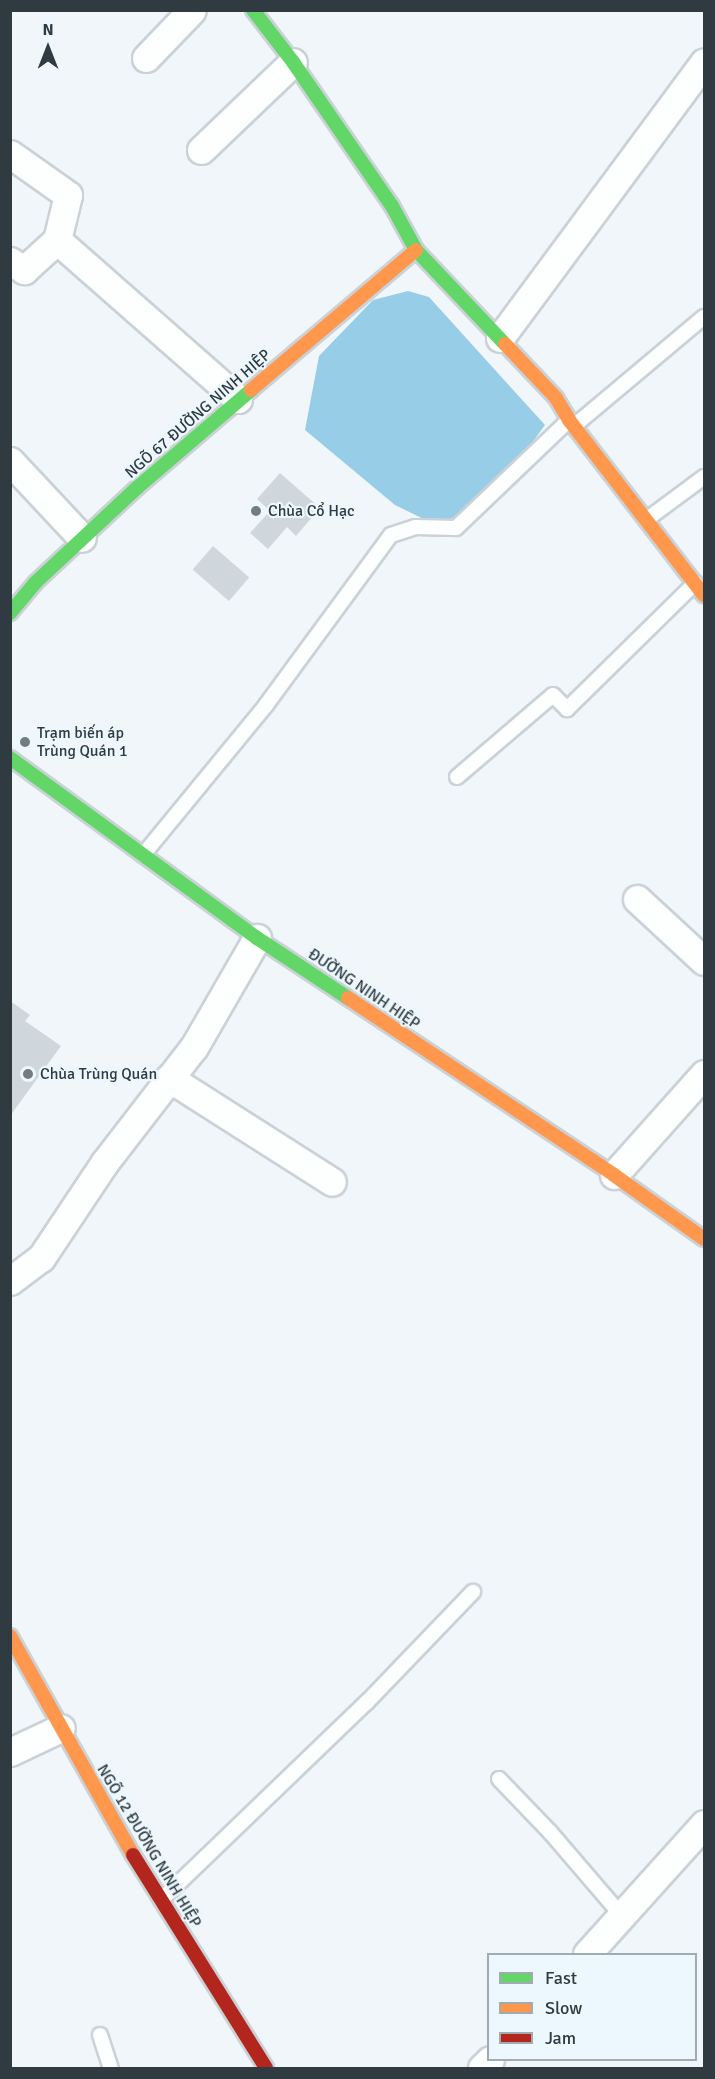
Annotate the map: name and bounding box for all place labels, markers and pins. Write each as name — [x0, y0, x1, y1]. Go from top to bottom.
place label: Chùa Cổ Hạc — [268, 501, 355, 521]
marker: Chùa Cổ Hạc — [249, 504, 263, 518]
place label: Trạm biến áp Trùng Quán 1 — [37, 723, 128, 761]
marker: Trạm biến áp Trùng Quán 1 — [18, 735, 32, 749]
place label: Chùa Trùng Quán — [40, 1064, 157, 1084]
marker: Chùa Trùng Quán — [21, 1067, 35, 1081]

